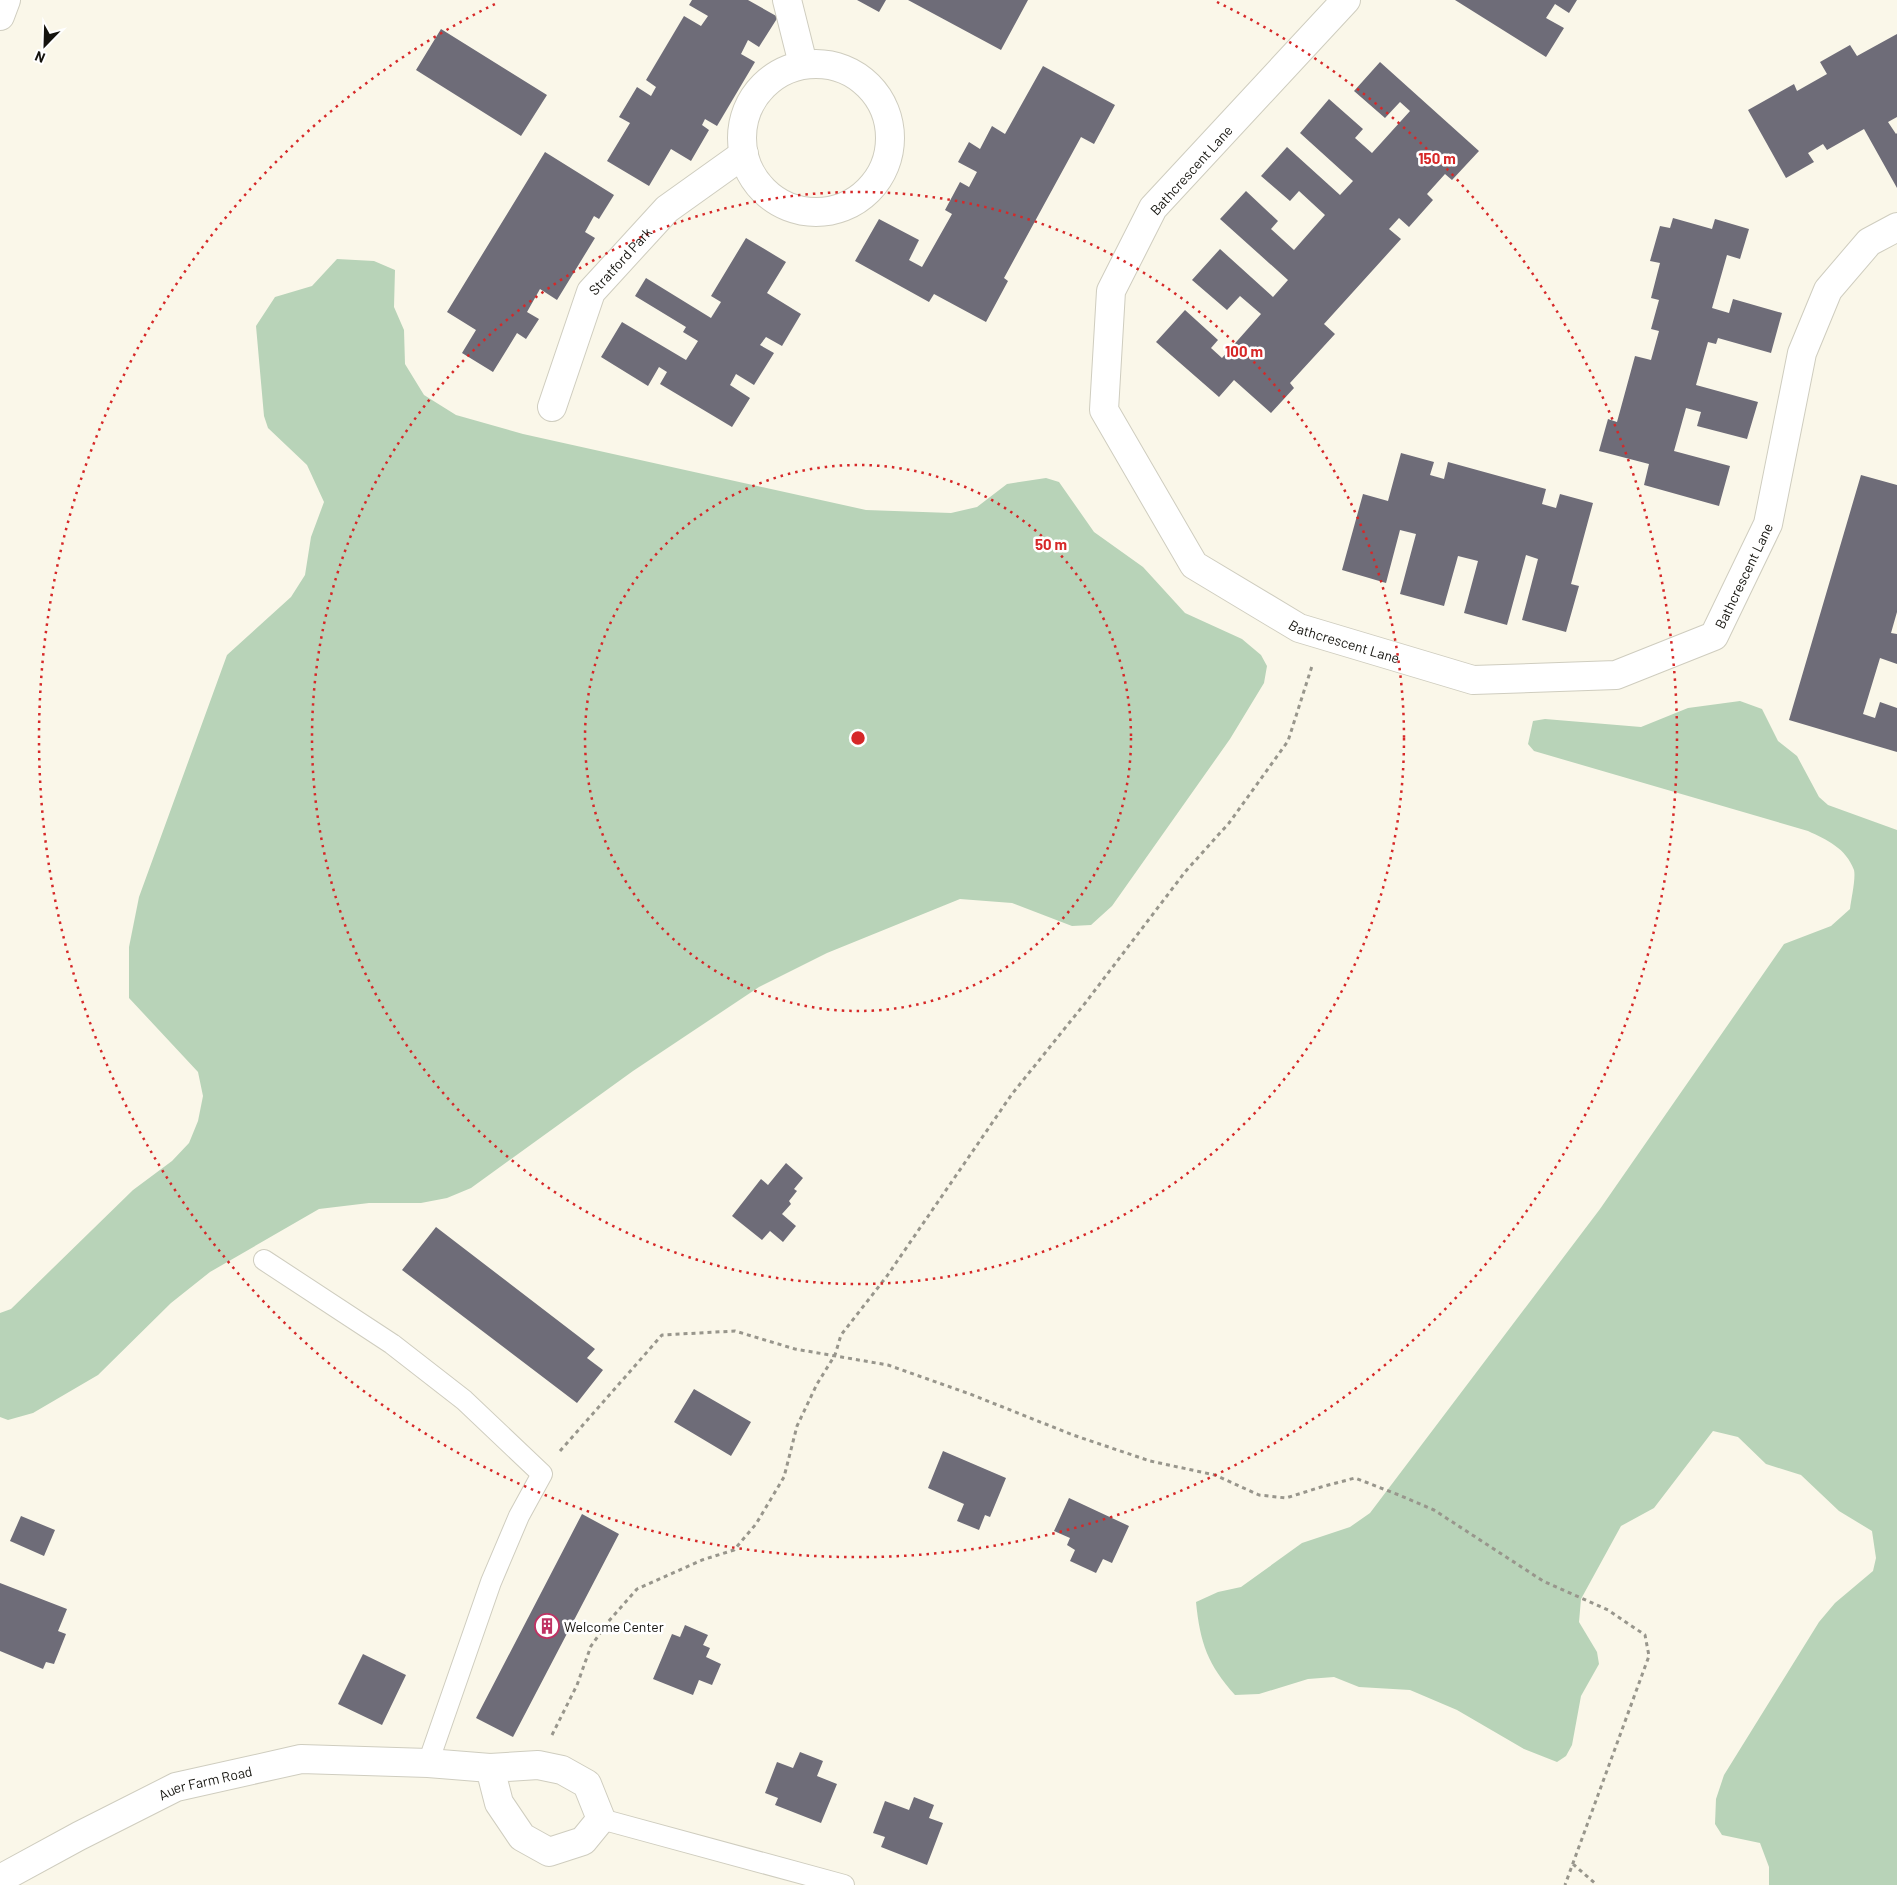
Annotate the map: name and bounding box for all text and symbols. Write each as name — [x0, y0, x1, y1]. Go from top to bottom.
north arrow — [20, 20, 70, 70]
text: N — [32, 48, 47, 67]
street label: Bathcrescent Lane — [1146, 122, 1236, 218]
text: 150 m — [1418, 149, 1456, 167]
street label: Stratford Park — [585, 223, 655, 298]
text: 100 m — [1225, 342, 1263, 360]
street label: Bathcrescent Lane — [1711, 520, 1776, 631]
text: 50 m — [1035, 535, 1067, 553]
street label: Bathcrescent Lane — [1286, 615, 1402, 666]
centre of rings — [849, 729, 867, 747]
building icon: Welcome Center — [534, 1613, 560, 1639]
place label: Welcome Center — [564, 1618, 664, 1635]
street label: Auer Farm Road — [155, 1762, 254, 1803]

